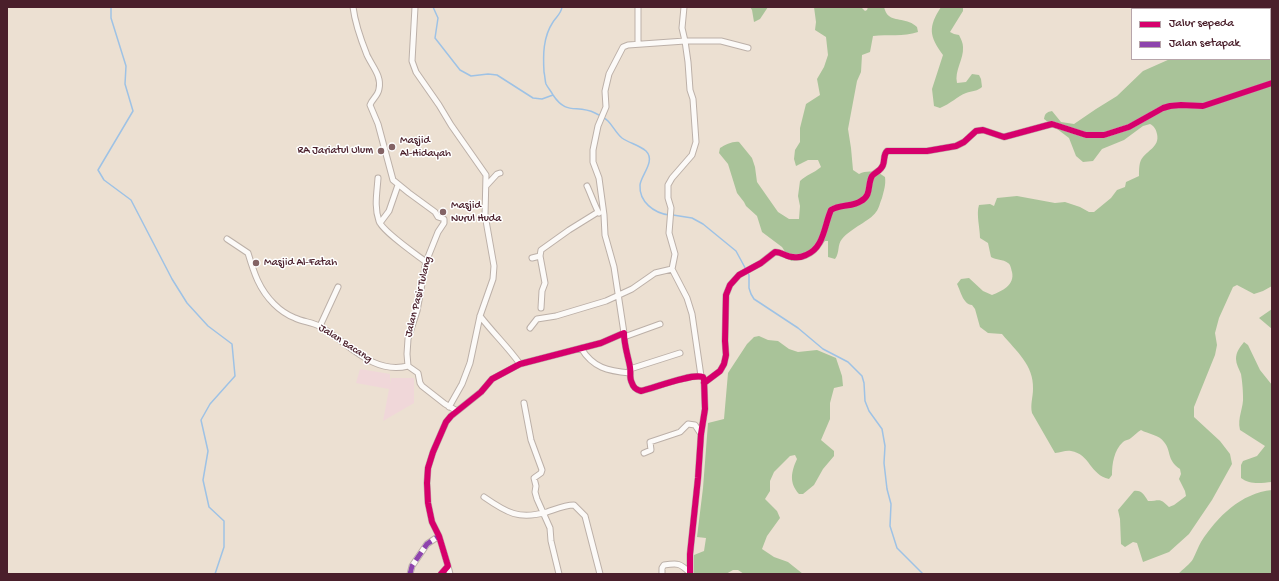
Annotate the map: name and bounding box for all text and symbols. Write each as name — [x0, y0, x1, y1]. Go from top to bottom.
legend — [1131, 8, 1271, 60]
text: Jalur sepeda — [1169, 17, 1234, 31]
text: Jalan setapak — [1169, 37, 1240, 51]
place label: Masjid Al-Hidayah — [400, 134, 451, 160]
marker: Masjid Al-Hidayah — [387, 142, 397, 152]
place label: RA Jariatul Ulum — [297, 144, 373, 158]
marker: RA Jariatul Ulum — [376, 146, 386, 156]
place label: Masjid Nurul Huda — [451, 199, 501, 225]
marker: Masjid Nurul Huda — [438, 207, 448, 217]
street label: Jalan Pasir Tulang — [403, 255, 435, 339]
place label: Masjid Al-Fatah — [264, 256, 337, 270]
marker: Masjid Al-Fatah — [251, 258, 261, 268]
street label: Jalan Bacang — [316, 322, 374, 366]

